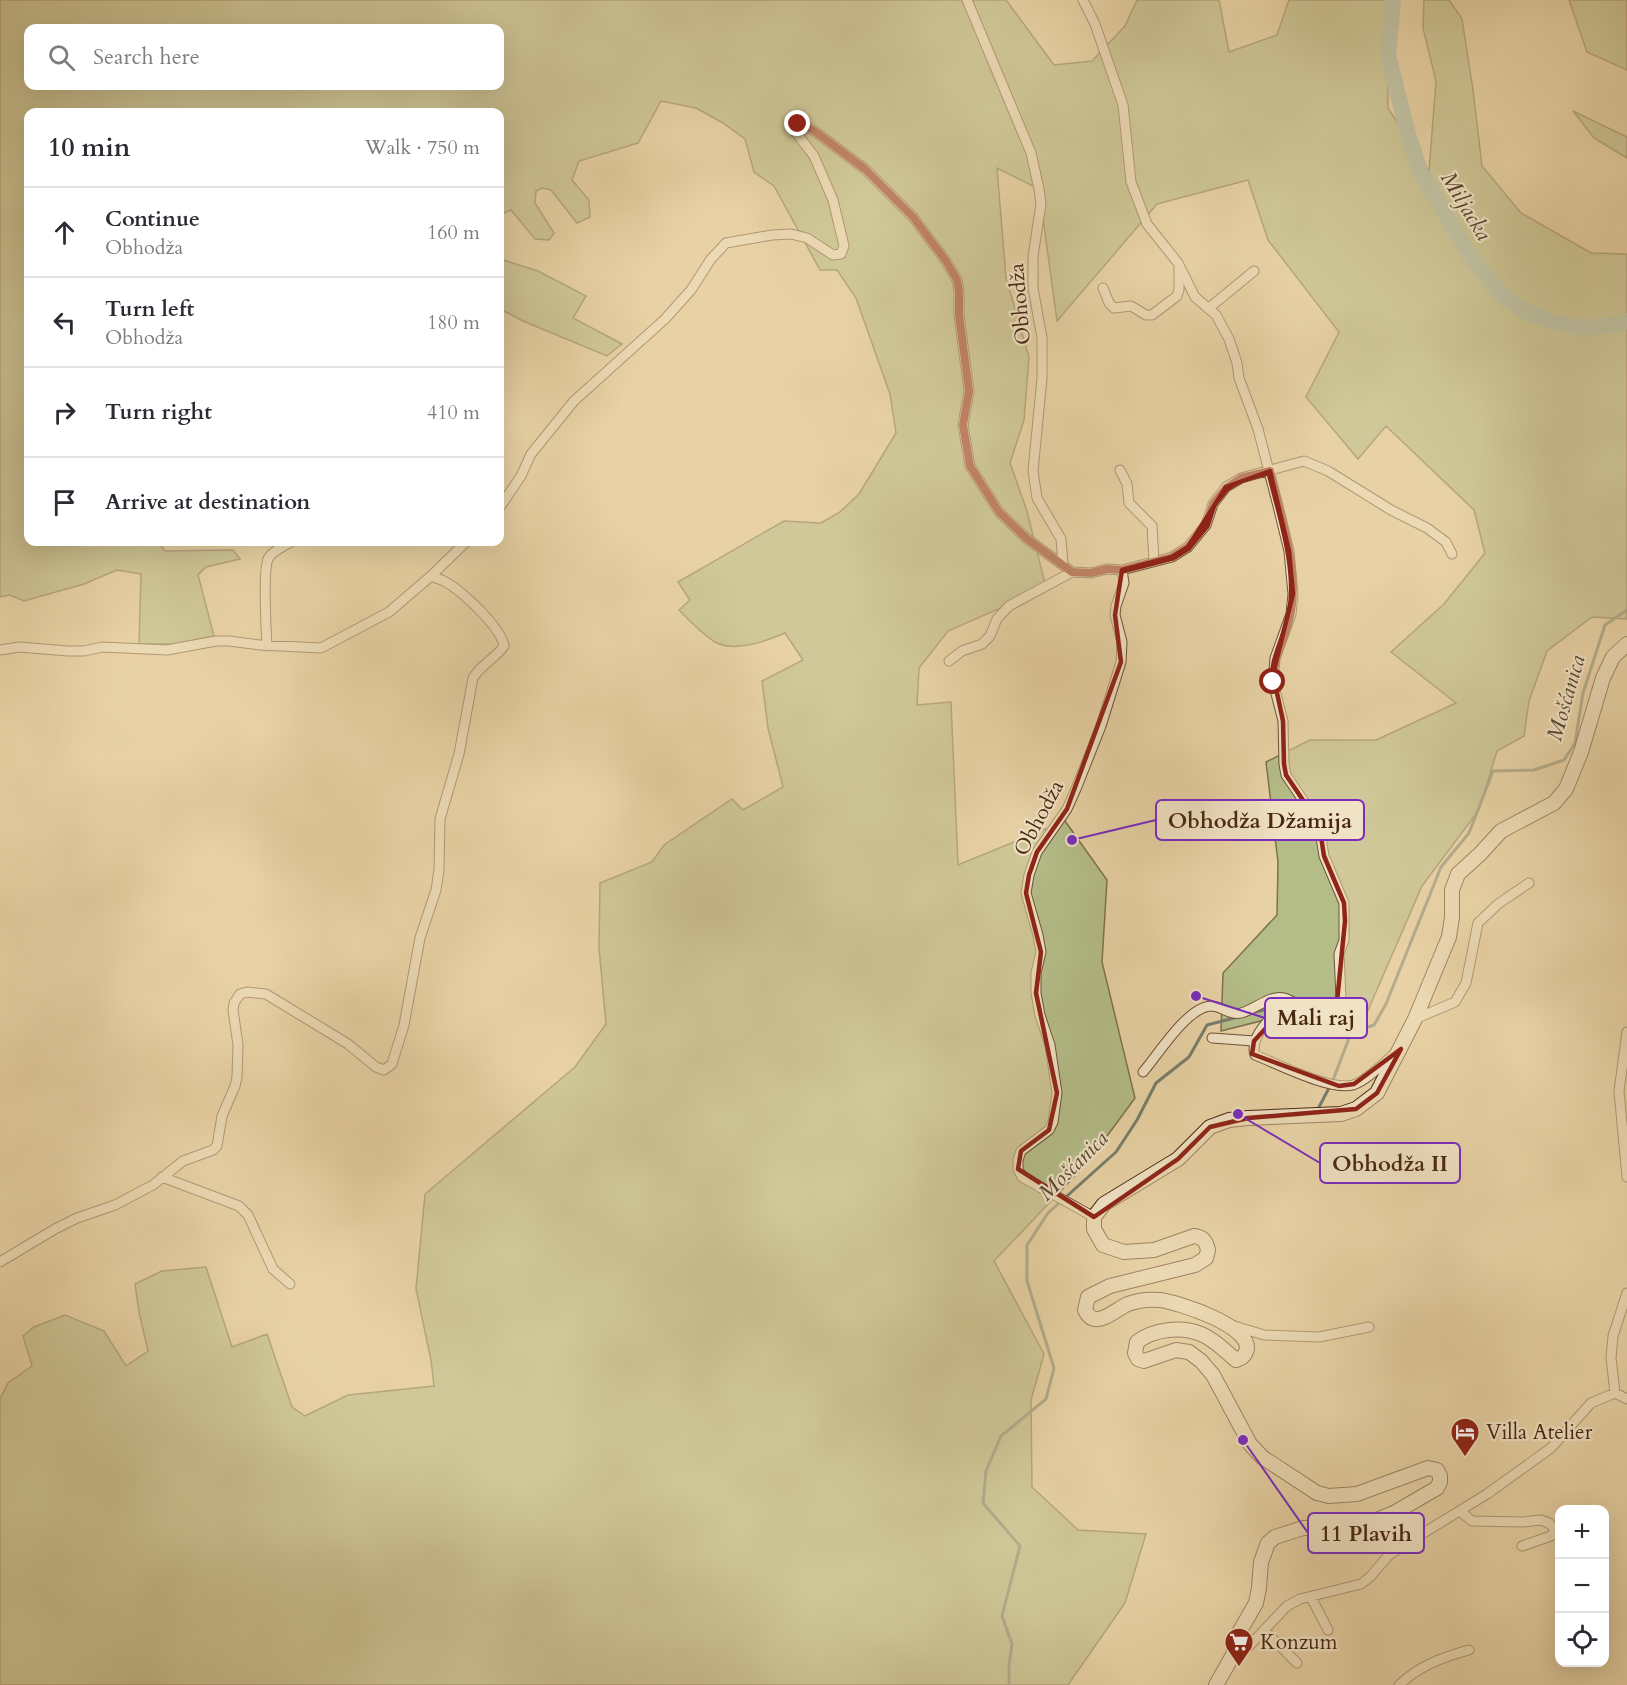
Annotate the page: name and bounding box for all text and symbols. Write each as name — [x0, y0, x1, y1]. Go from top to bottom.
search box — [24, 24, 504, 90]
icon: search — [45, 41, 78, 74]
text: Search here — [93, 42, 200, 72]
route end — [784, 110, 810, 136]
text: 10 min — [48, 130, 131, 165]
text: Walk · 750 m — [365, 134, 480, 161]
water label: Miljacka — [1433, 166, 1499, 247]
text: Continue — [105, 204, 200, 234]
icon: ahead — [48, 216, 81, 249]
text: 160 m — [427, 219, 480, 246]
text: Obhodža — [105, 234, 183, 261]
street label: Obhodža — [1002, 262, 1038, 346]
text: Turn left — [105, 294, 194, 324]
icon: left — [48, 306, 81, 339]
text: 180 m — [427, 309, 480, 336]
text: Obhodža — [105, 324, 183, 351]
icon: right — [48, 396, 81, 429]
text: Turn right — [105, 397, 212, 427]
text: 410 m — [427, 399, 480, 426]
icon: arrive — [48, 486, 81, 519]
text: Arrive at destination — [105, 487, 310, 517]
water label: Mošćanica — [1539, 651, 1593, 745]
route start — [1259, 668, 1285, 694]
street label: Obhodža — [1007, 775, 1071, 861]
callout: Obhodža Džamija — [1156, 800, 1364, 840]
text: Obhodža Džamija — [1168, 806, 1352, 836]
callout: Mali raj — [1265, 998, 1367, 1038]
text: Mali raj — [1277, 1003, 1355, 1033]
water label: Mošćanica — [1031, 1124, 1115, 1208]
callout: Obhodža II — [1320, 1143, 1460, 1183]
text: Obhodža II — [1332, 1149, 1448, 1179]
hotel icon: Villa Atelier — [1449, 1416, 1481, 1458]
place label: Villa Atelier — [1486, 1418, 1593, 1447]
map controls — [1555, 1505, 1609, 1667]
button: + — [1555, 1505, 1609, 1559]
callout: 11 Plavih — [1308, 1513, 1424, 1553]
text: 11 Plavih — [1320, 1519, 1412, 1549]
button: − — [1555, 1559, 1609, 1613]
button: locate — [1555, 1613, 1609, 1667]
supermarket icon: Konzum — [1223, 1626, 1255, 1668]
place label: Konzum — [1260, 1628, 1338, 1657]

